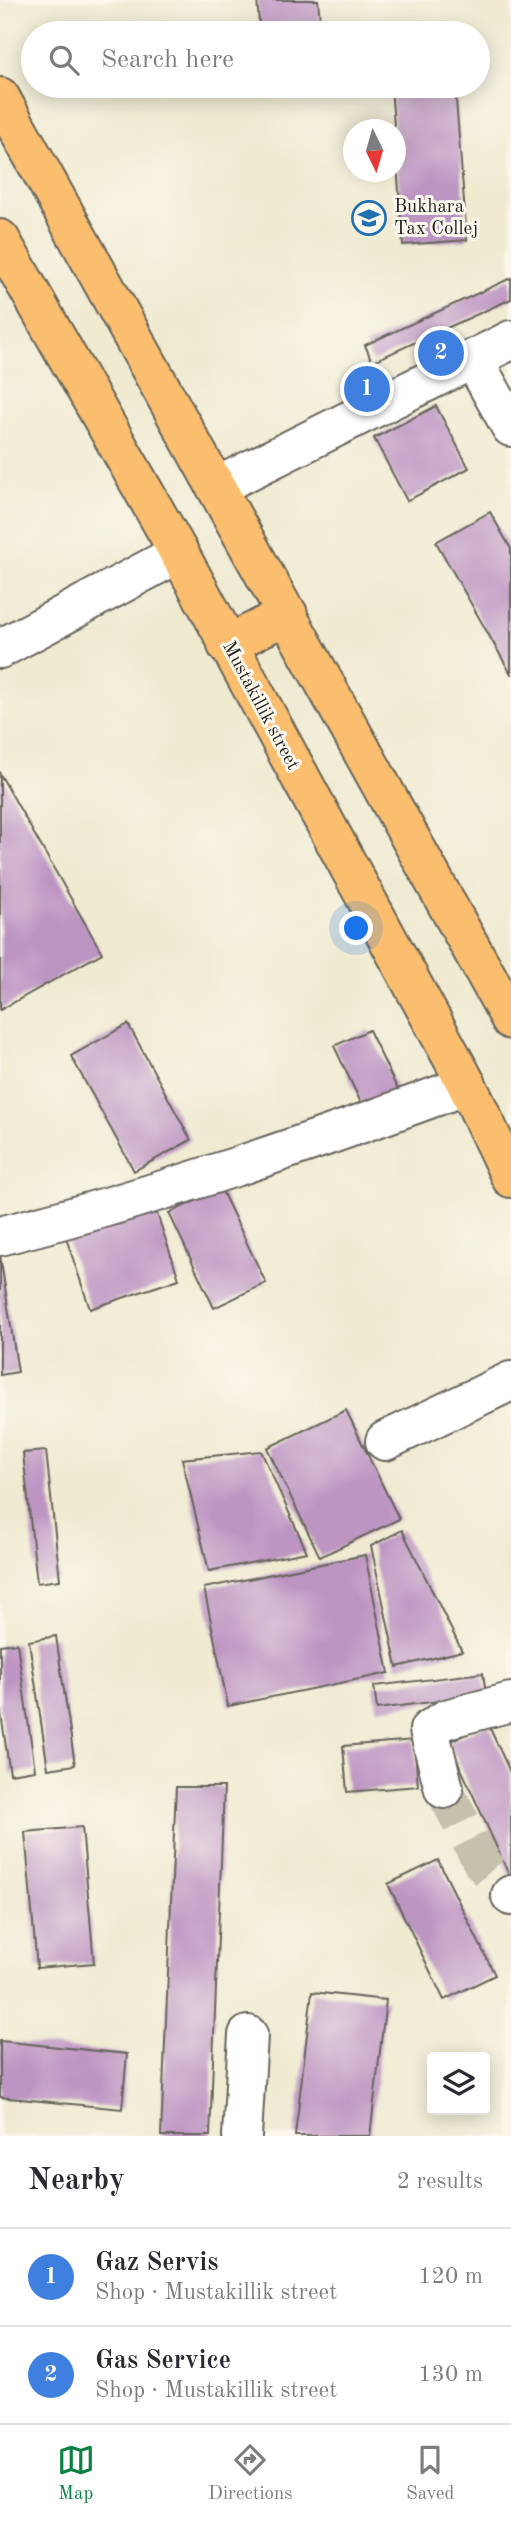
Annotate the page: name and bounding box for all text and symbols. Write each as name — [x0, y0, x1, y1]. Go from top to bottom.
search box — [21, 21, 490, 98]
icon: search — [45, 41, 83, 79]
text: Search here — [101, 47, 234, 73]
north arrow — [343, 119, 406, 182]
place label: Bukhara Tax Collej — [394, 198, 478, 239]
school or university icon: Bukhara Tax Collej — [350, 199, 388, 237]
pin: 2 — [418, 327, 464, 379]
pin: 1 — [344, 363, 390, 415]
street label: Mustakillik street — [218, 639, 302, 773]
your location — [339, 911, 373, 945]
map controls — [427, 2052, 490, 2115]
button: layers — [427, 2052, 490, 2115]
text: Nearby — [28, 2166, 125, 2196]
text: 2 results — [397, 2170, 483, 2193]
text: Gaz Servis — [95, 2250, 219, 2276]
text: 1 — [44, 2265, 58, 2288]
text: 120 m — [418, 2265, 483, 2288]
text: Shop · Mustakillik street — [95, 2281, 337, 2304]
text: Gas Service — [95, 2348, 231, 2374]
text: 2 — [44, 2363, 58, 2386]
text: 130 m — [418, 2363, 483, 2386]
text: Shop · Mustakillik street — [95, 2379, 337, 2402]
tab: Map — [57, 2441, 95, 2506]
tab: Directions — [208, 2441, 293, 2506]
tab: Saved — [406, 2441, 454, 2506]

